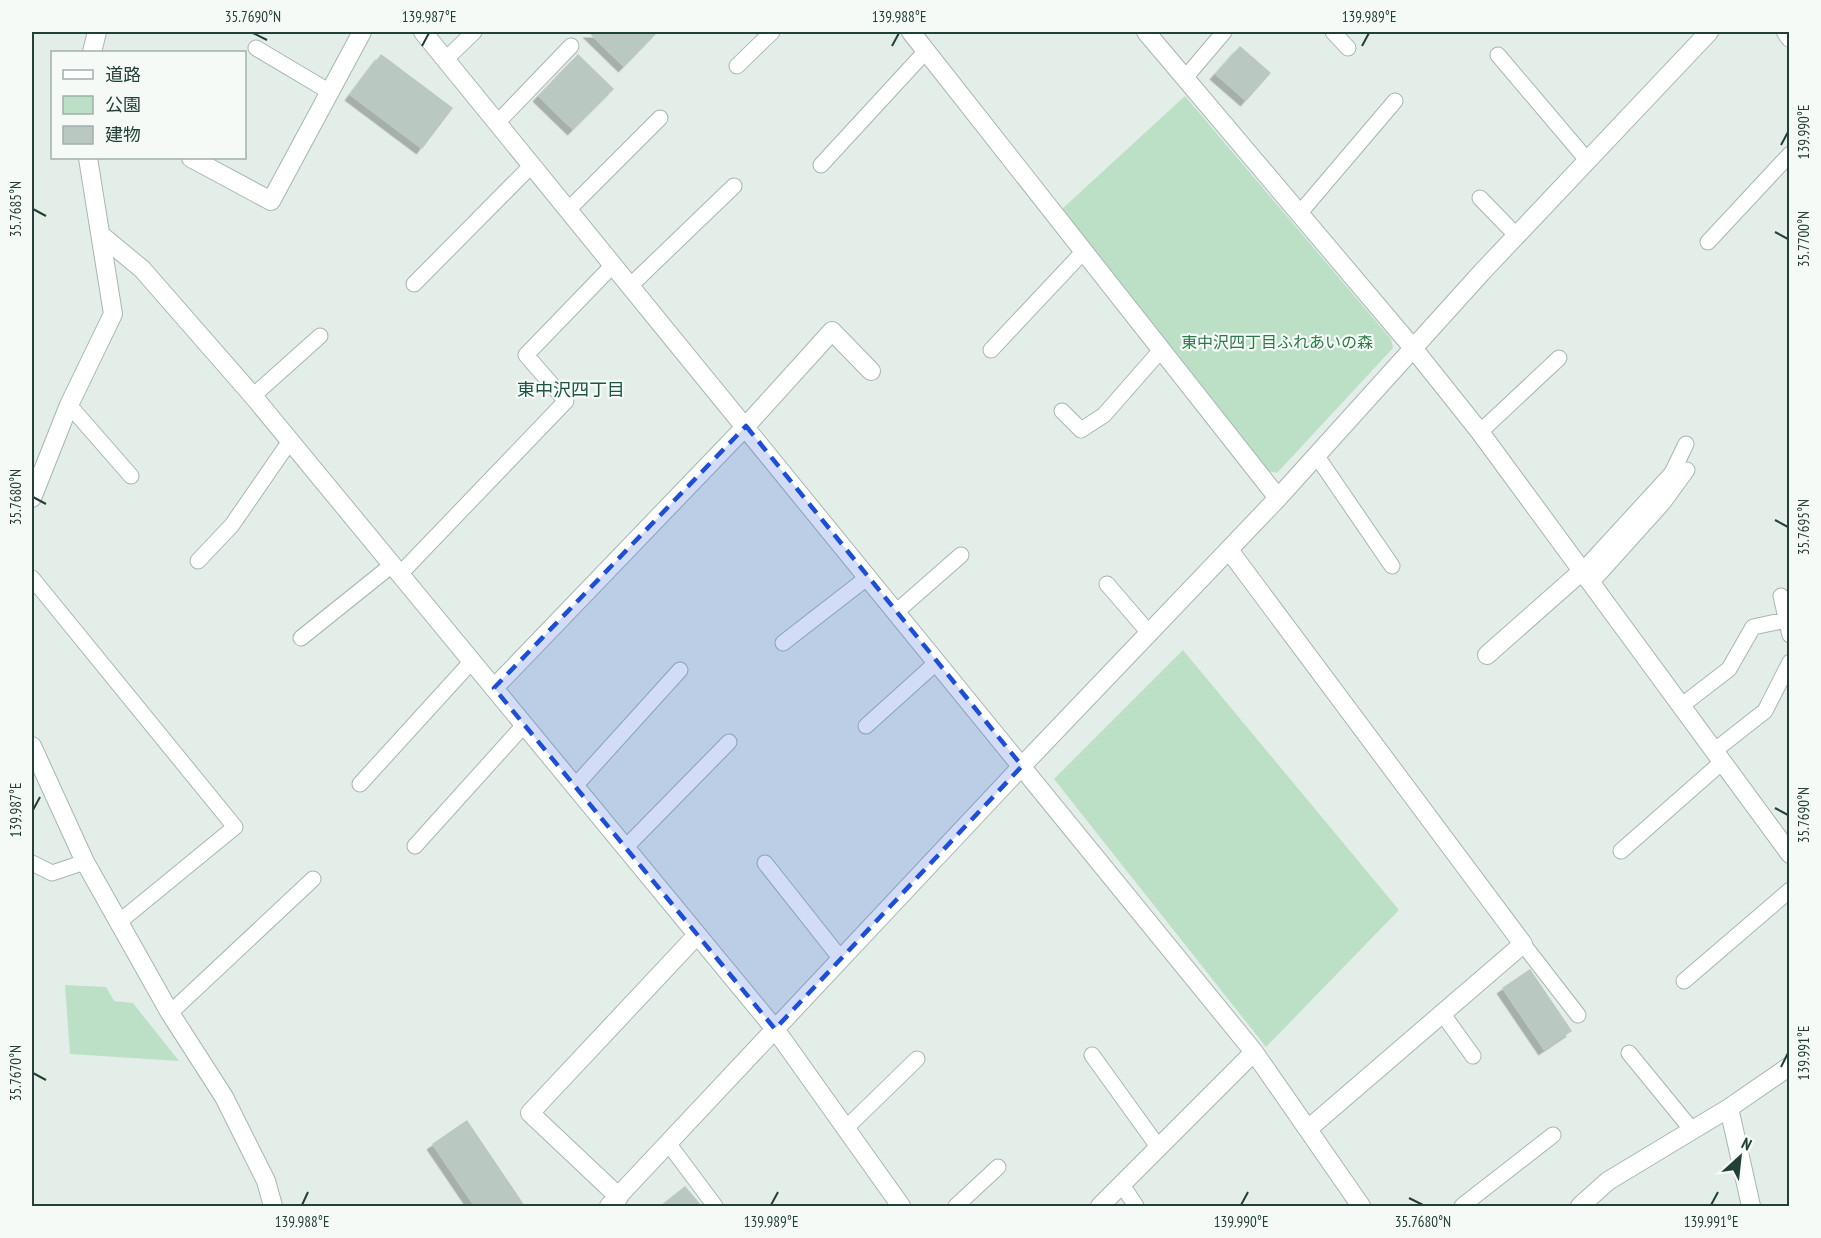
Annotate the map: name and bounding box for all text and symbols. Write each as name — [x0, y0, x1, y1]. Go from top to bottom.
text: 35.7690°N — [225, 7, 281, 26]
text: 139.987°E — [402, 7, 456, 26]
text: 139.988°E — [872, 7, 926, 26]
text: 139.989°E — [1342, 7, 1396, 26]
legend — [51, 51, 246, 159]
text: 道路 — [105, 63, 141, 86]
text: 公園 — [105, 93, 141, 116]
text: 139.990°E — [1794, 105, 1813, 159]
text: 建物 — [105, 123, 141, 146]
text: 35.7685°N — [6, 181, 25, 237]
text: 35.7700°N — [1794, 211, 1813, 267]
park label: 東中沢四丁目ふれあいの森 — [1181, 332, 1373, 352]
district label: 東中沢四丁目 — [517, 378, 625, 401]
text: 35.7680°N — [6, 469, 25, 525]
text: 35.7695°N — [1794, 499, 1813, 555]
text: 139.987°E — [6, 783, 25, 837]
text: 35.7690°N — [1794, 787, 1813, 843]
text: 139.991°E — [1794, 1026, 1813, 1080]
text: 35.7670°N — [6, 1045, 25, 1101]
north arrow — [1710, 1127, 1770, 1187]
text: N — [1738, 1133, 1755, 1155]
text: 139.988°E — [275, 1212, 329, 1231]
text: 139.989°E — [744, 1212, 798, 1231]
text: 139.990°E — [1214, 1212, 1268, 1231]
text: 35.7680°N — [1395, 1212, 1451, 1231]
text: 139.991°E — [1684, 1212, 1738, 1231]

